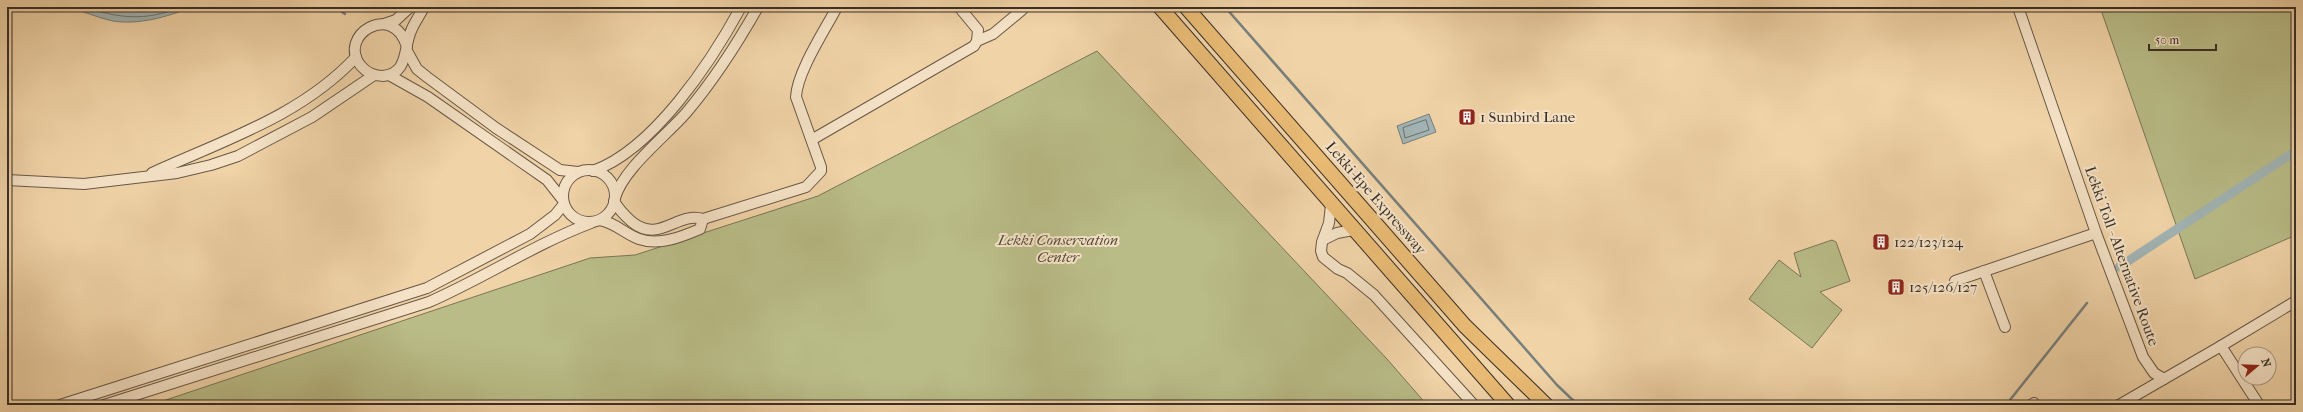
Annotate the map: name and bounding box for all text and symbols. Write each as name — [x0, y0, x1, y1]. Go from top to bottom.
scale bar — [2149, 26, 2216, 52]
text: 50 m — [2155, 33, 2179, 47]
building icon: 1 Sunbird Lane — [1457, 107, 1477, 127]
place label: 1 Sunbird Lane — [1480, 108, 1576, 126]
street label: Lekki-Epe Expressway — [1322, 138, 1431, 259]
street label: Lekki Toll - Alternative Route — [2081, 164, 2163, 349]
park label: Lekki Conservation Center — [997, 231, 1118, 266]
building icon: 122/123/124 — [1871, 232, 1891, 252]
place label: 122/123/124 — [1894, 233, 1964, 251]
building icon: 125/126/127 — [1886, 277, 1906, 297]
place label: 125/126/127 — [1909, 278, 1977, 296]
north arrow — [2237, 346, 2277, 386]
text: N — [2258, 357, 2274, 370]

